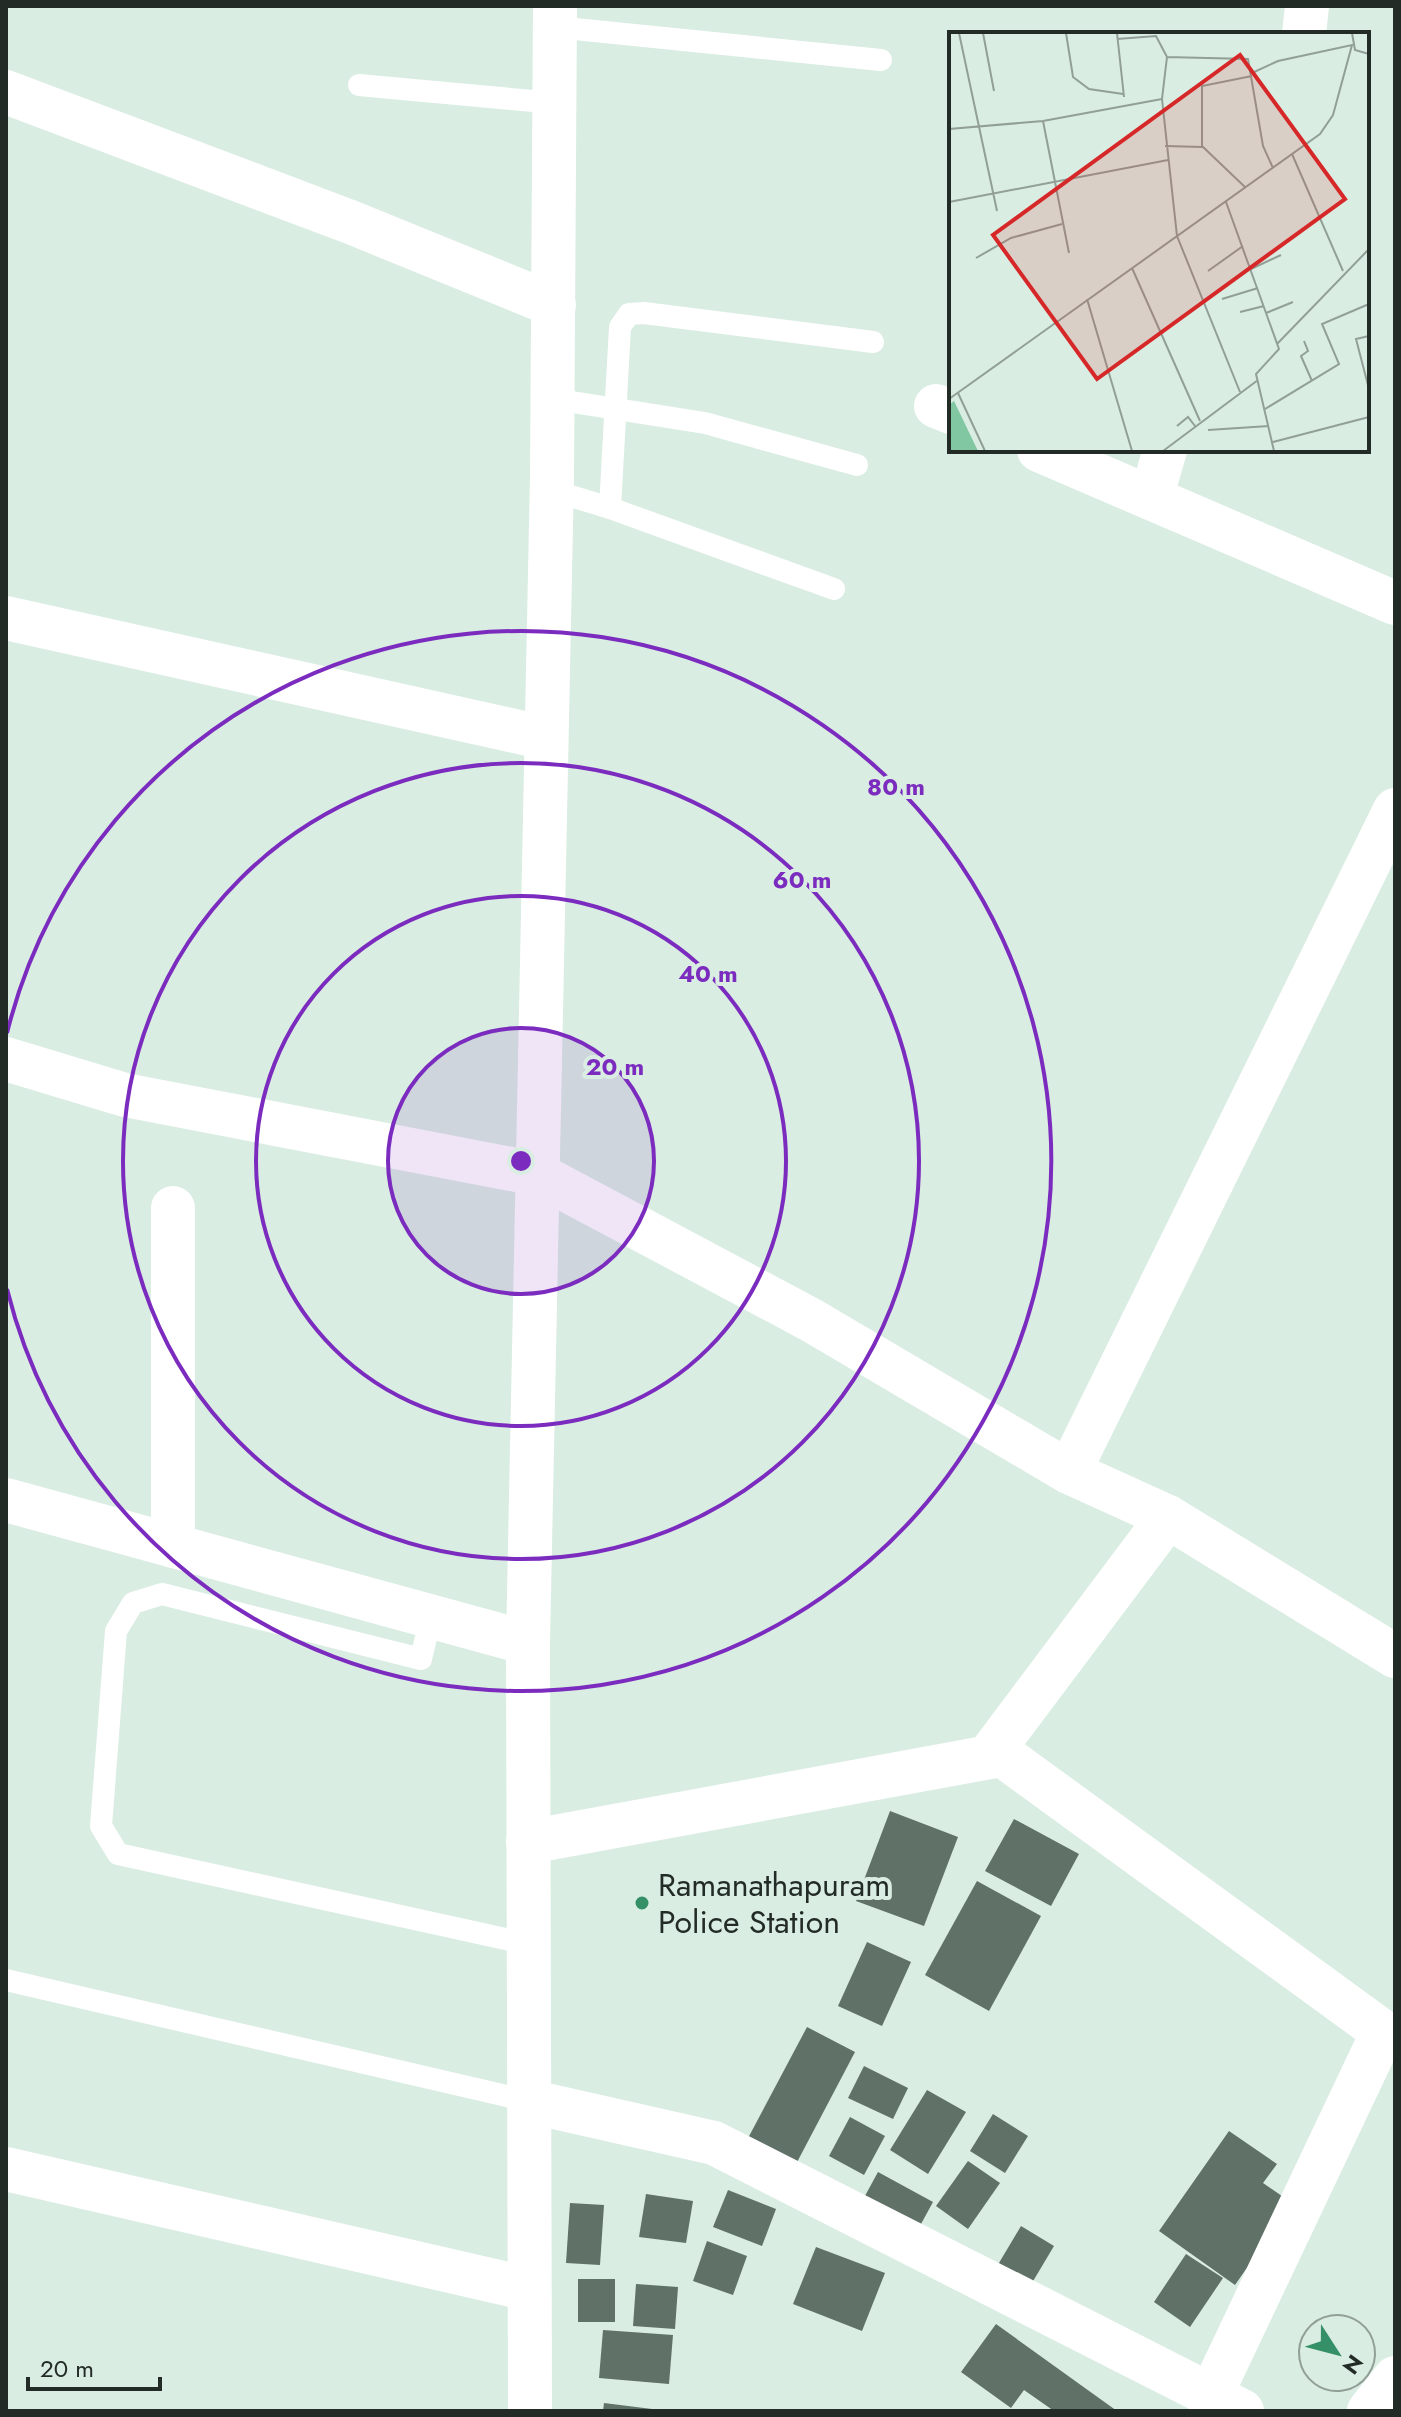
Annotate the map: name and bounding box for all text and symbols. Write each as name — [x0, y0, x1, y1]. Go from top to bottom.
inset map — [949, 32, 1369, 452]
text: 80 m — [867, 769, 925, 804]
text: 60 m — [773, 862, 831, 897]
text: 40 m — [678, 956, 738, 991]
text: 20 m — [586, 1049, 644, 1084]
centre of rings — [507, 1147, 535, 1175]
place label: Ramanathapuram Police Station — [658, 1862, 890, 1945]
marker: Ramanathapuram Police Station — [633, 1894, 651, 1912]
north arrow — [1297, 2313, 1377, 2393]
scale bar — [28, 2341, 160, 2391]
text: N — [1335, 2348, 1371, 2381]
text: 20 m — [40, 2351, 94, 2386]

